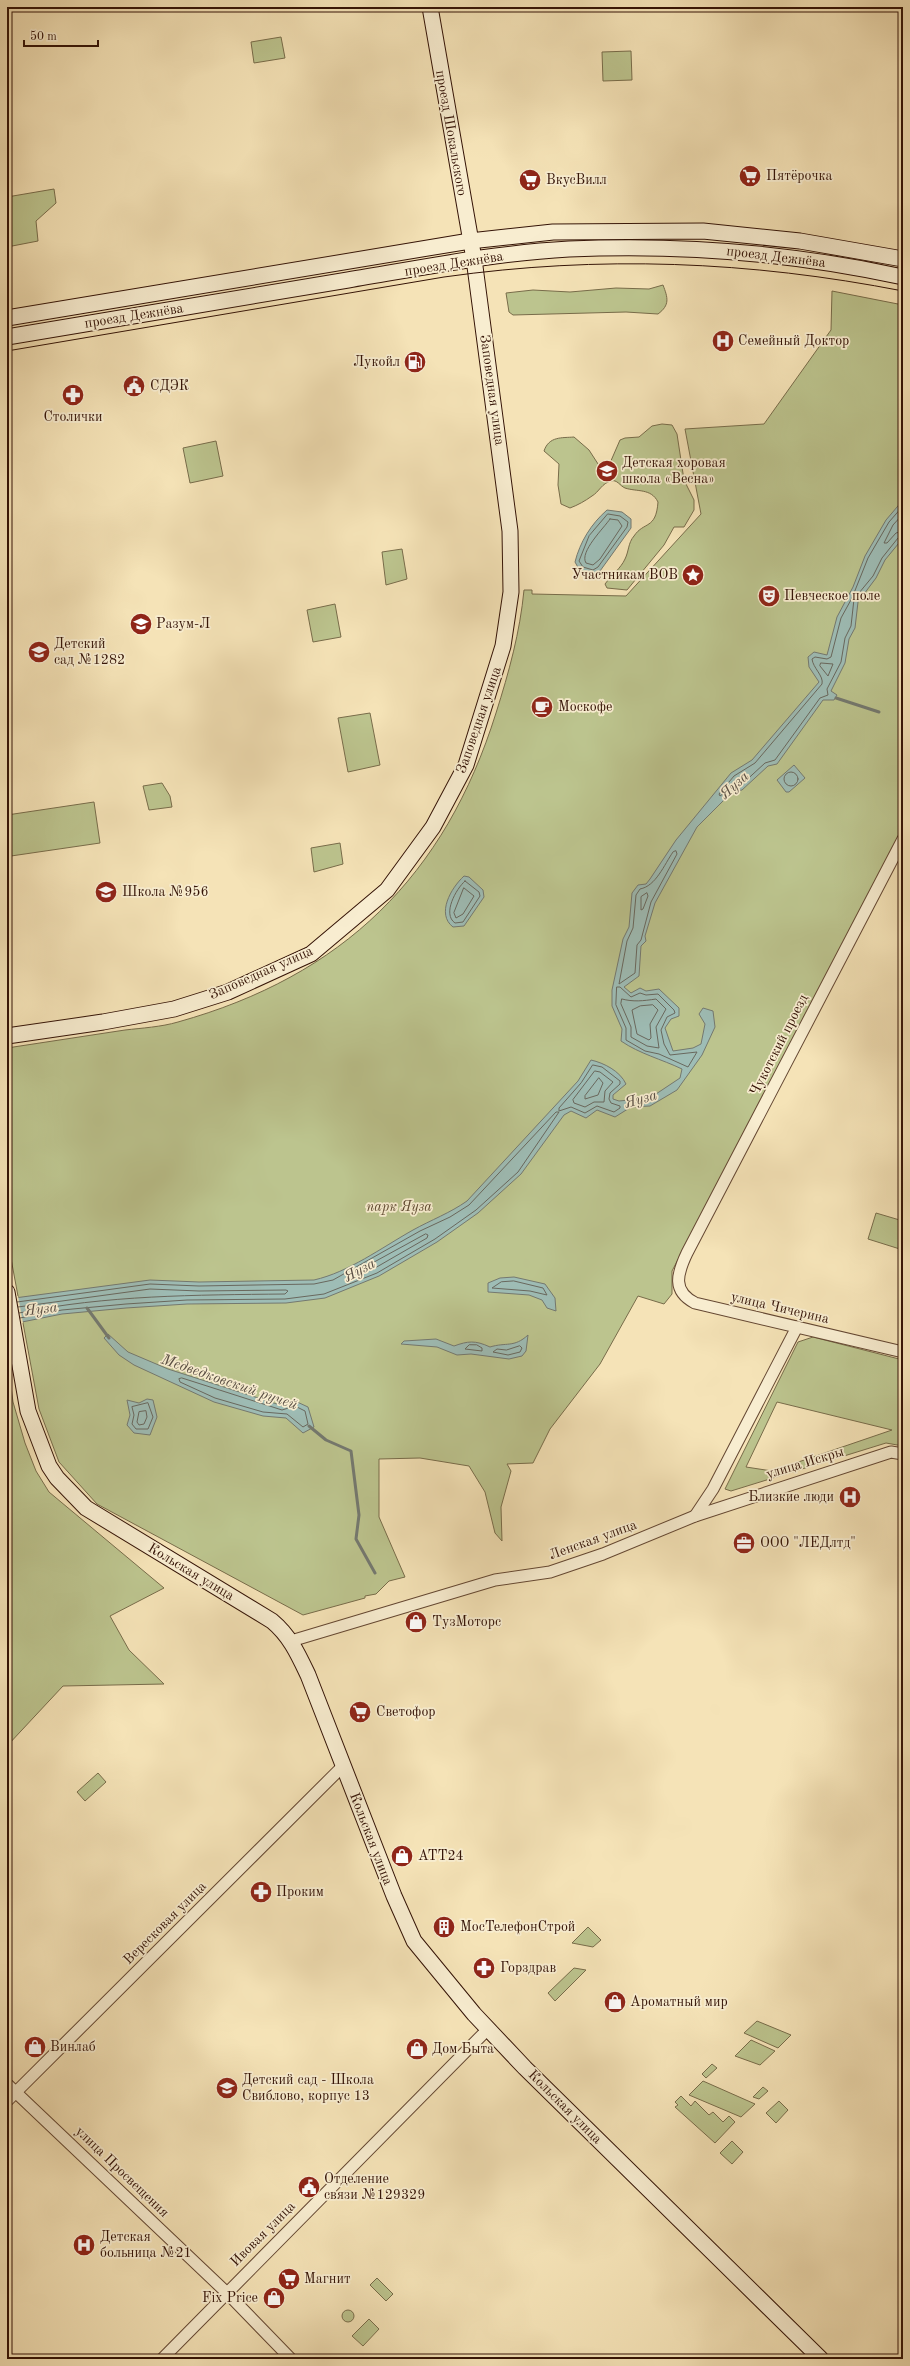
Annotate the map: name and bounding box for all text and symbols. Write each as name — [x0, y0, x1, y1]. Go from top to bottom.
scale bar — [24, 22, 98, 48]
text: 50 m — [30, 30, 57, 43]
street label: проезд Шокальского — [433, 69, 469, 197]
supermarket icon: Пятёрочка — [737, 163, 763, 189]
supermarket icon: ВкусВилл — [517, 167, 543, 193]
place label: Пятёрочка — [766, 169, 833, 183]
place label: ВкусВилл — [546, 173, 607, 187]
street label: проезд Дежнёва — [726, 244, 826, 270]
street label: проезд Дежнёва — [404, 249, 504, 279]
street label: проезд Дежнёва — [84, 301, 184, 331]
hospital icon: Семейный Доктор — [710, 328, 736, 354]
street label: Заповедная улица — [477, 334, 507, 446]
place label: Семейный Доктор — [738, 334, 849, 348]
fuel station icon: Лукойл — [402, 349, 428, 375]
place label: Лукойл — [353, 355, 400, 369]
public building icon: СДЭК — [121, 373, 147, 399]
place label: СДЭК — [150, 379, 189, 393]
pharmacy icon: Столички — [60, 382, 86, 408]
place label: Столички — [43, 410, 103, 424]
place label: Детская хоровая школа «Весна» — [622, 456, 726, 486]
school or university icon: Детская хоровая школа «Весна» — [594, 458, 620, 484]
place icon: Участникам ВОВ — [680, 562, 706, 588]
place label: Участникам ВОВ — [572, 568, 678, 582]
theatre icon: Певческое поле — [756, 583, 782, 609]
place label: Певческое поле — [784, 589, 880, 603]
school or university icon: Разум-Л — [128, 611, 154, 637]
place label: Разум-Л — [156, 617, 210, 631]
place label: Детский сад №1282 — [54, 637, 125, 667]
school or university icon: Детский сад №1282 — [26, 639, 52, 665]
street label: Заповедная улица — [454, 665, 504, 775]
cafe icon: Москофе — [529, 694, 555, 720]
place label: Москофе — [558, 700, 613, 715]
water label: Яуза — [718, 769, 752, 803]
school or university icon: Школа №956 — [93, 879, 119, 905]
place label: Школа №956 — [122, 885, 209, 899]
street label: Заповедная улица — [207, 944, 315, 1002]
street label: Чукотский проезд — [747, 992, 811, 1098]
water label: Яуза — [623, 1088, 659, 1112]
park label: парк Яуза — [366, 1200, 432, 1215]
water label: Яуза — [342, 1257, 378, 1285]
street label: улица Чичерина — [730, 1290, 831, 1326]
water label: Яуза — [24, 1301, 58, 1319]
water label: Медведковский ручей — [158, 1352, 300, 1414]
street label: улица Искры — [765, 1445, 845, 1481]
hospital icon: Близкие люди — [837, 1484, 863, 1510]
place label: Близкие люди — [748, 1490, 834, 1504]
street label: Ленская улица — [547, 1518, 639, 1562]
office icon: ООО "ЛЕДлтд" — [731, 1530, 757, 1556]
place label: ООО "ЛЕДлтд" — [760, 1536, 856, 1550]
street label: Кольская улица — [145, 1541, 237, 1603]
shop icon: ТузМоторс — [403, 1609, 429, 1635]
place label: ТузМоторс — [432, 1615, 501, 1629]
supermarket icon: Светофор — [347, 1699, 373, 1725]
place label: Светофор — [376, 1705, 436, 1720]
street label: Кольская улица — [347, 1791, 395, 1887]
shop icon: АТТ24 — [389, 1843, 415, 1869]
place label: АТТ24 — [418, 1849, 464, 1863]
street label: Вересковая улица — [121, 1879, 209, 1967]
pharmacy icon: Проким — [248, 1879, 274, 1905]
place label: Проким — [276, 1885, 324, 1899]
building icon: МосТелефонСтрой — [431, 1914, 457, 1940]
place label: МосТелефонСтрой — [460, 1920, 575, 1935]
pharmacy icon: Горздрав — [471, 1955, 497, 1981]
place label: Горздрав — [500, 1961, 556, 1975]
shop icon: Ароматный мир — [602, 1989, 628, 2015]
place label: Ароматный мир — [630, 1995, 728, 2009]
shop icon: Винлаб — [22, 2034, 48, 2060]
shop icon: Дом Быта — [404, 2036, 430, 2062]
place label: Винлаб — [50, 2040, 96, 2054]
place label: Дом Быта — [432, 2042, 494, 2056]
street label: Кольская улица — [525, 2067, 605, 2147]
place label: Детский сад - Школа Свиблово, корпус 13 — [242, 2073, 374, 2103]
school or university icon: Детский сад - Школа Свиблово, корпус 13 — [214, 2075, 240, 2101]
street label: улица Просвещения — [73, 2124, 171, 2220]
place label: Отделение связи №129329 — [324, 2172, 425, 2202]
public building icon: Отделение связи №129329 — [296, 2174, 322, 2200]
street label: Ивовая улица — [228, 2199, 298, 2269]
place label: Детская больница №21 — [100, 2230, 192, 2260]
hospital icon: Детская больница №21 — [71, 2232, 97, 2258]
supermarket icon: Магнит — [276, 2266, 302, 2292]
place label: Магнит — [304, 2272, 351, 2286]
shop icon: Fix Price — [261, 2285, 287, 2311]
place label: Fix Price — [202, 2291, 258, 2305]

